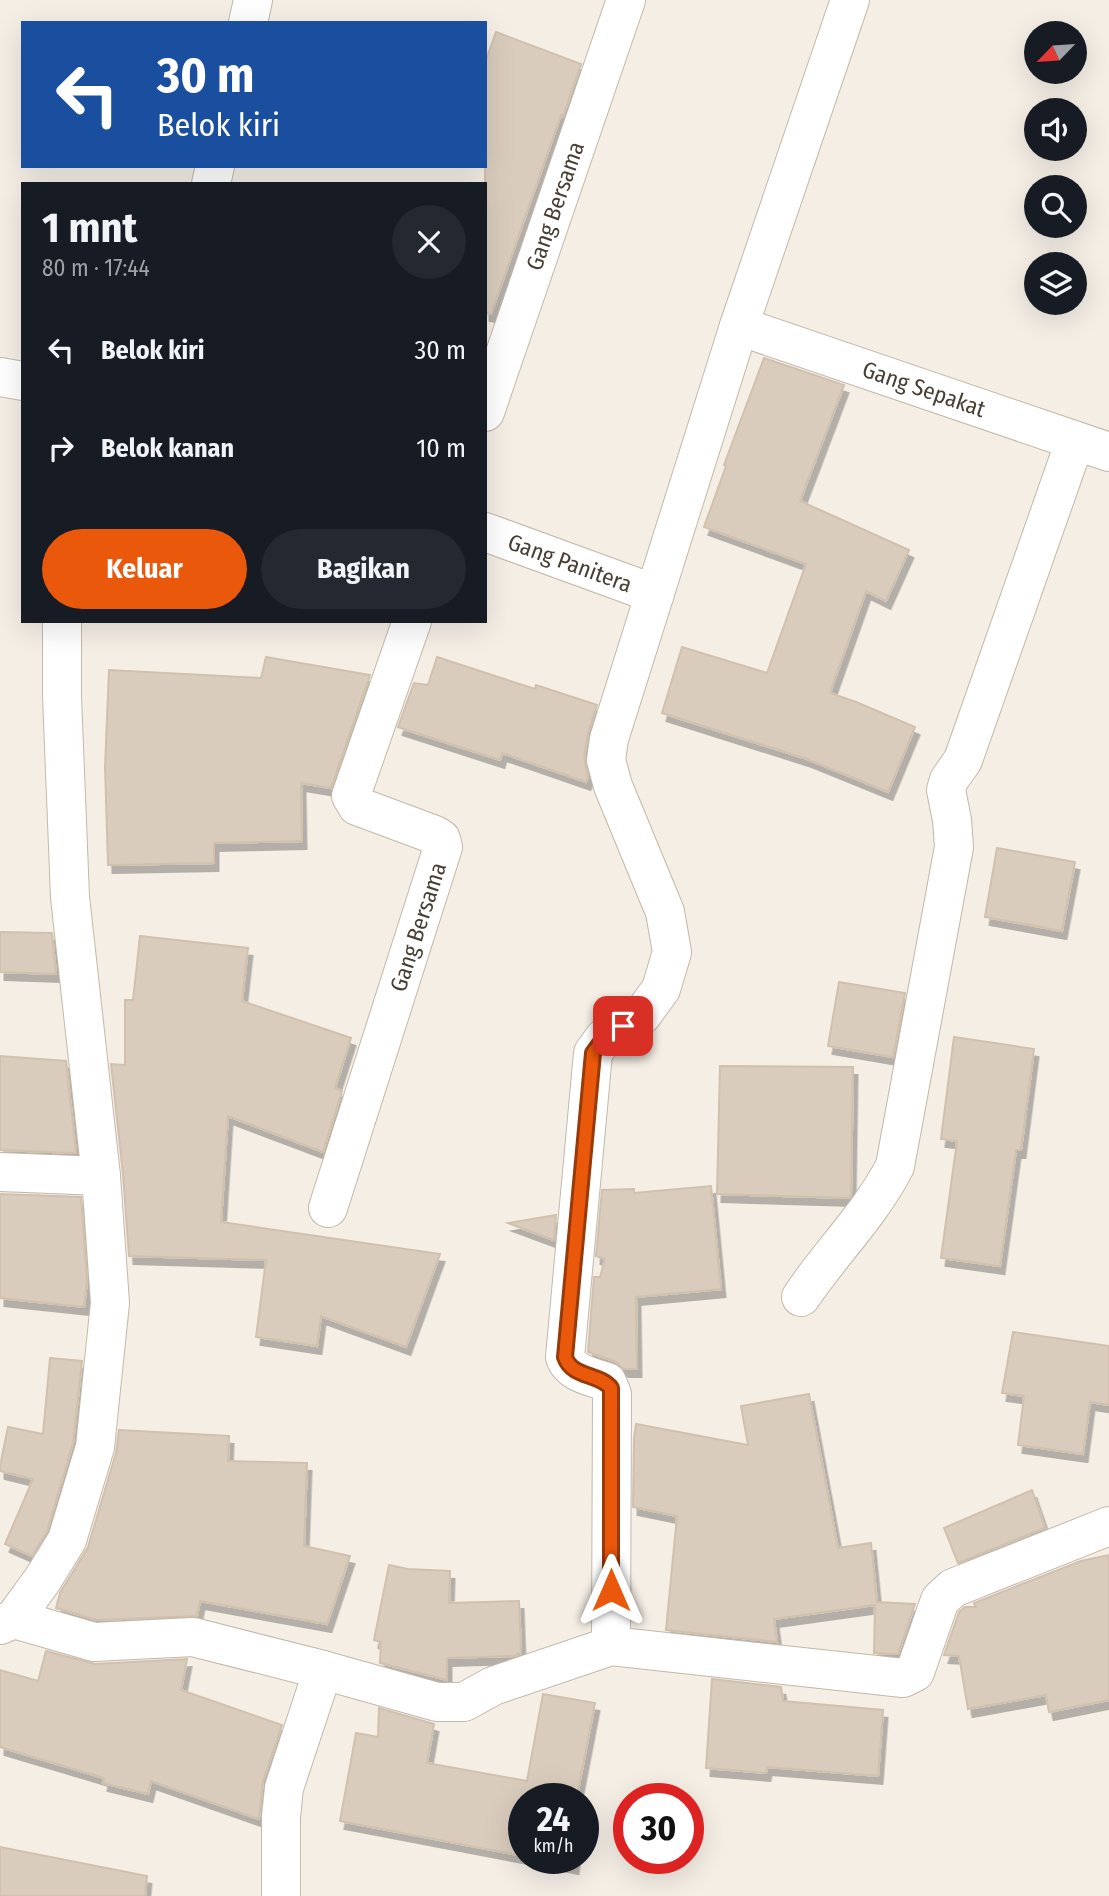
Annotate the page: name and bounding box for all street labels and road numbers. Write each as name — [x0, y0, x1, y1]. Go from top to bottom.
street label: Gang Bersama — [520, 138, 590, 274]
street label: Gang Sepakat — [859, 355, 990, 423]
street label: Gang Panitera — [504, 528, 636, 598]
street label: Gang Bersama — [384, 859, 452, 995]

